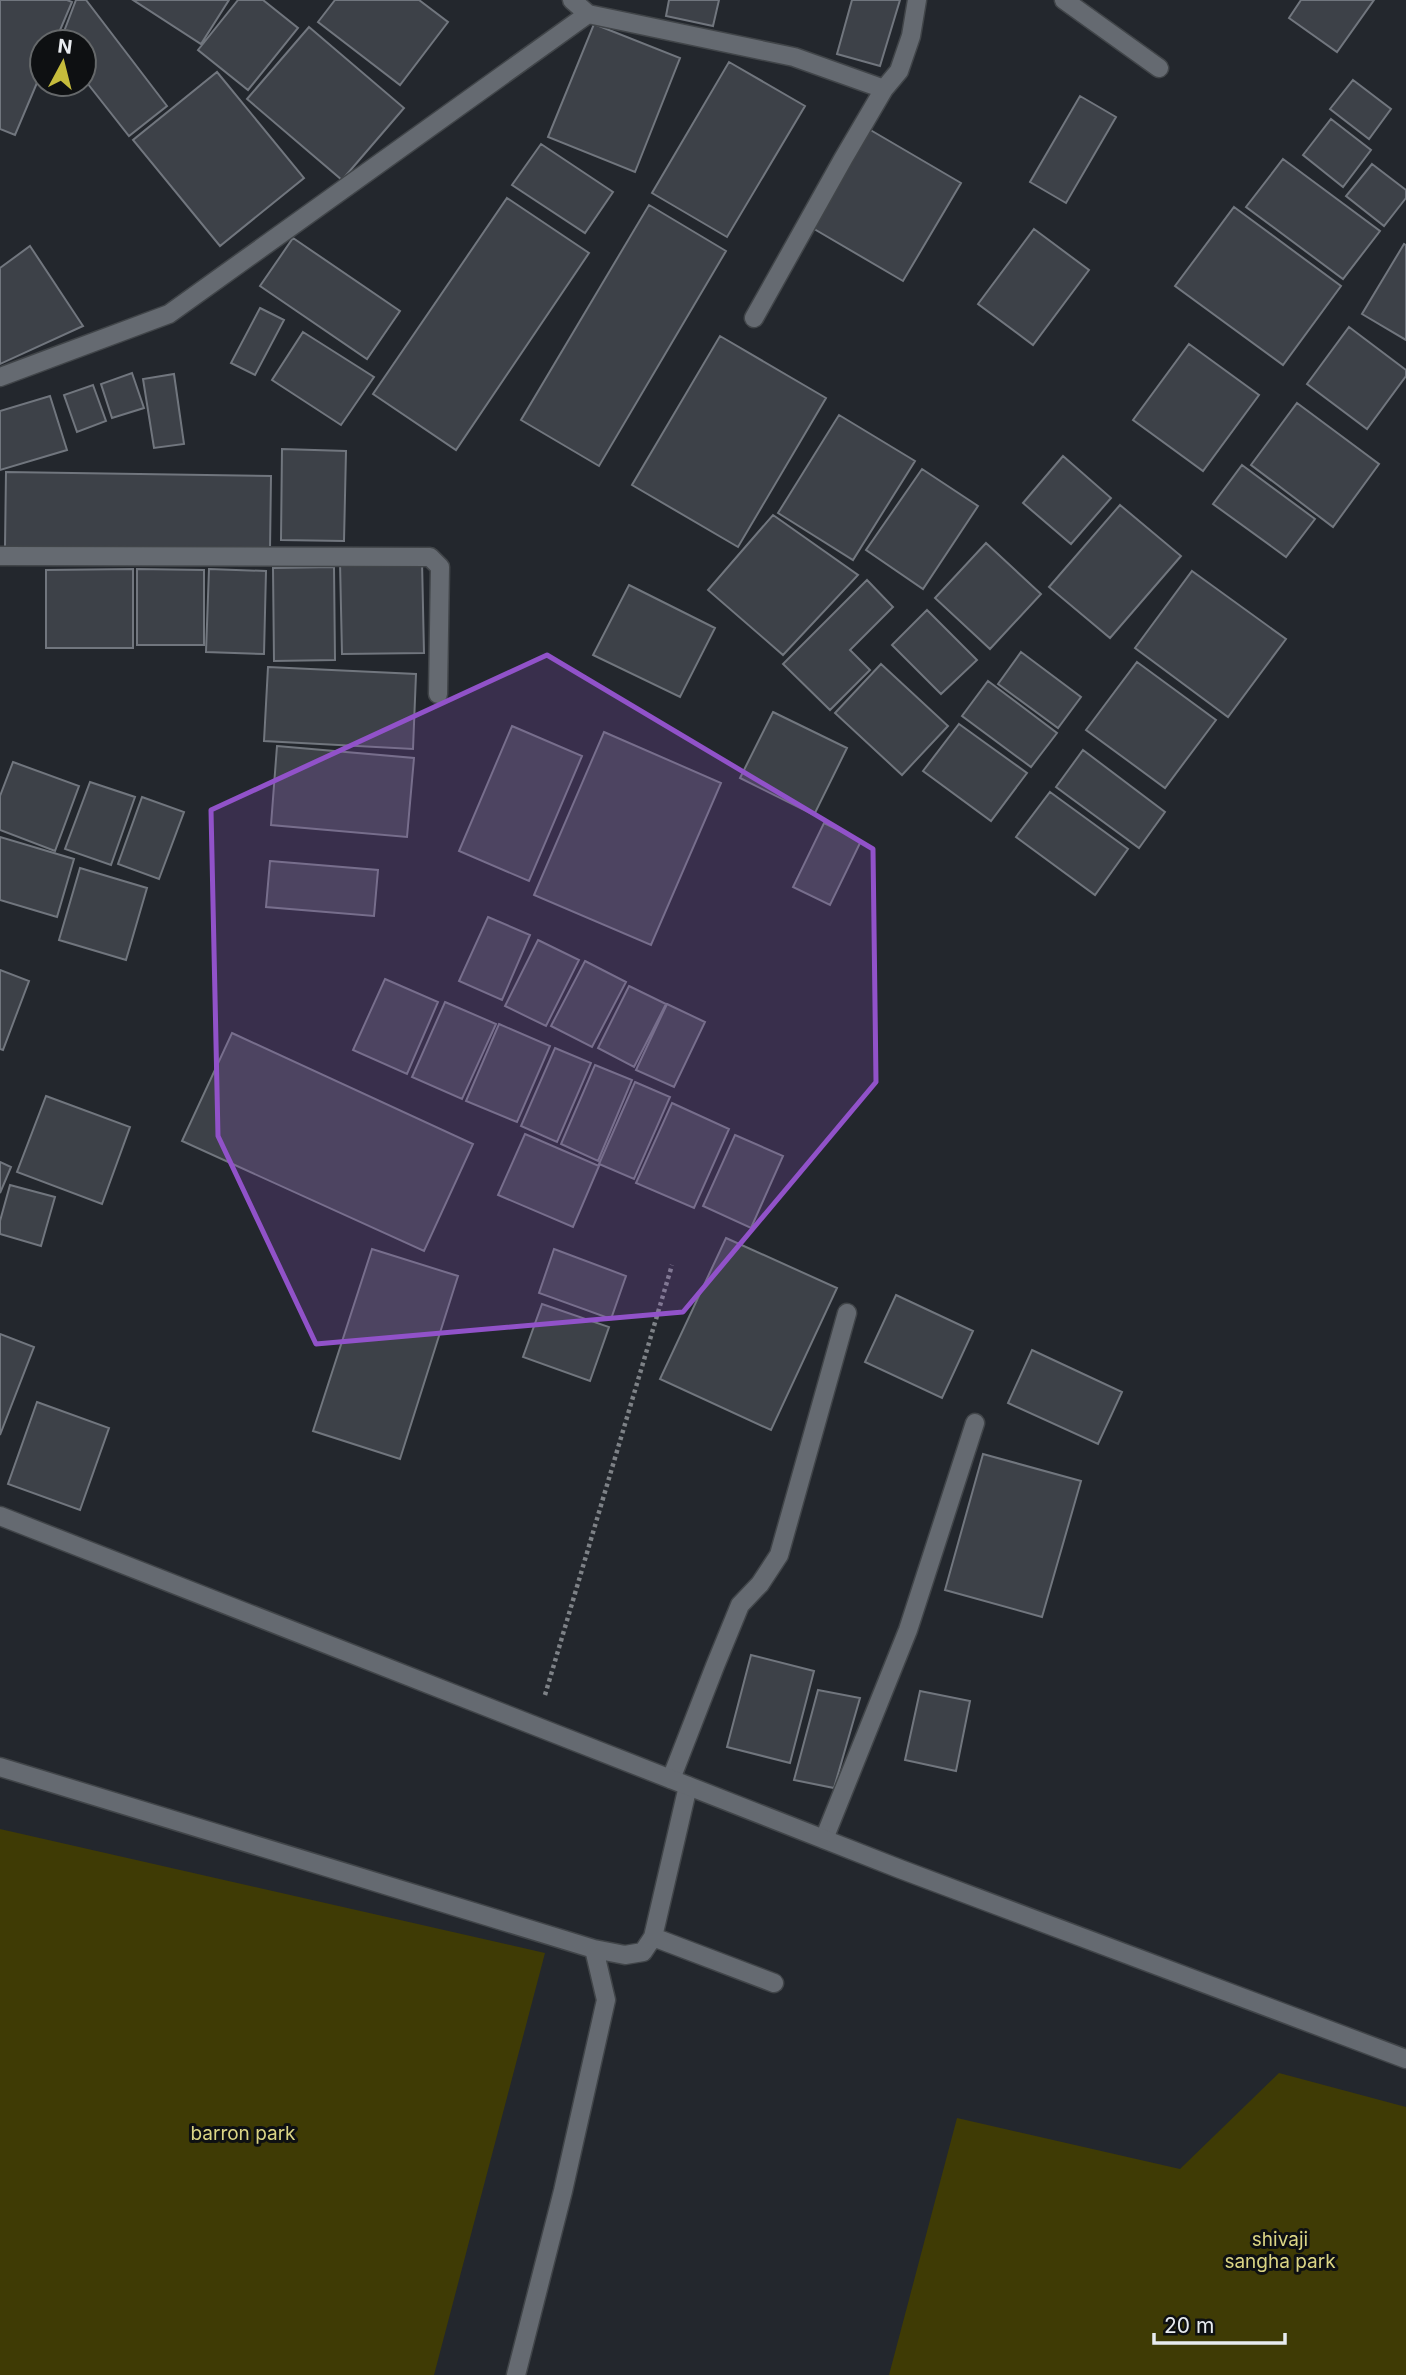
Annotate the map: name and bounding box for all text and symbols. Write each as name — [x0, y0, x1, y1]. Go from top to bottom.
north arrow — [28, 28, 98, 98]
text: N — [56, 34, 74, 59]
park label: barron park — [190, 2122, 296, 2145]
park label: shivaji sangha park — [1224, 2228, 1336, 2273]
scale bar — [1154, 2302, 1285, 2346]
text: 20 m — [1164, 2313, 1214, 2338]

